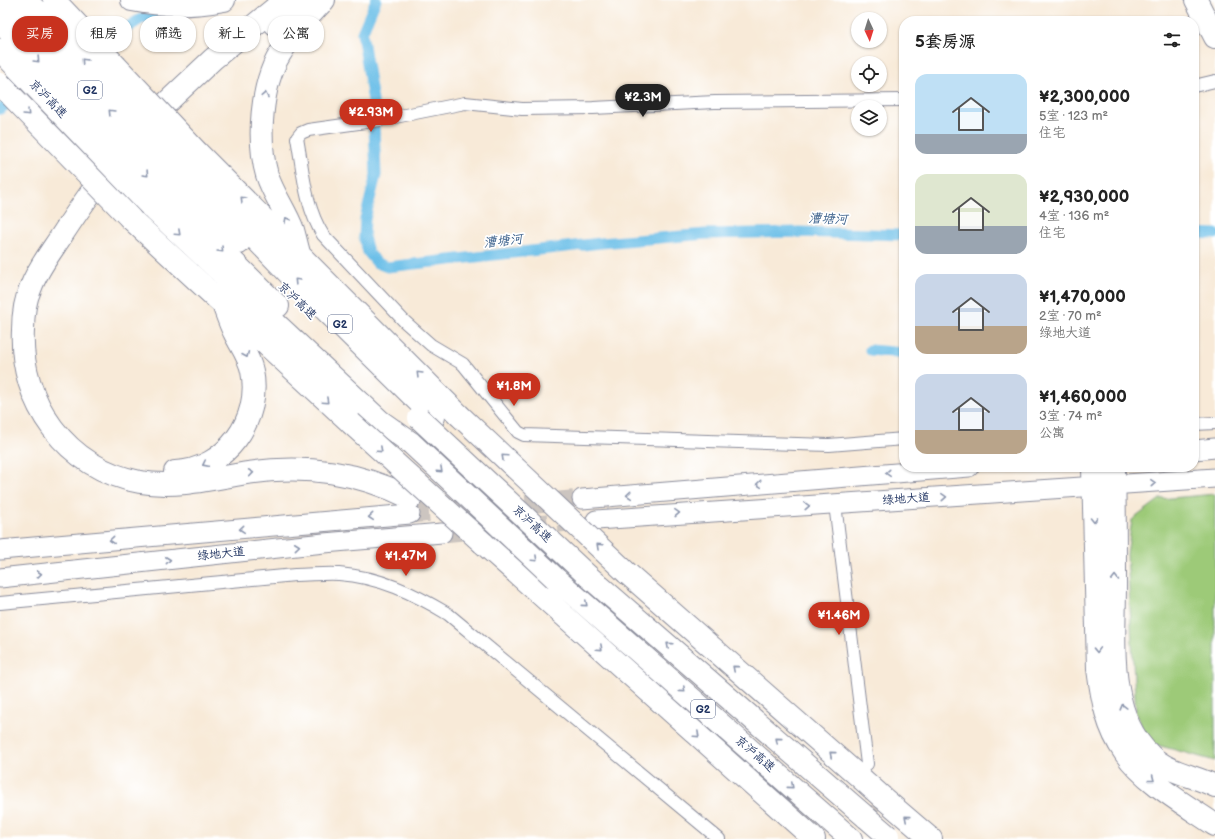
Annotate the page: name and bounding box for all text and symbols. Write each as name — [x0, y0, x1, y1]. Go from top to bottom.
north arrow — [851, 12, 887, 48]
map controls — [851, 12, 887, 136]
chip: 买房 — [12, 16, 68, 52]
chip: 租房 — [76, 16, 132, 52]
chip: 筛选 — [140, 16, 196, 52]
chip: 新上 — [204, 16, 260, 52]
chip: 公寓 — [268, 16, 324, 52]
icon: filters — [1161, 29, 1183, 51]
text: 5套房源 — [915, 32, 976, 52]
one-way arrow — [32, 55, 40, 63]
button: locate — [851, 56, 887, 92]
one-way arrow — [81, 58, 89, 66]
street label: 京沪高速 — [26, 77, 70, 121]
road number: G2 — [78, 81, 102, 99]
pin: ¥2.3M — [615, 84, 671, 118]
text: ¥2,300,000 — [1039, 87, 1130, 107]
text: ¥2.3M — [624, 89, 662, 105]
icon: home — [947, 90, 995, 138]
one-way arrow — [261, 92, 269, 98]
pin: ¥2.93M — [338, 99, 404, 133]
button: layers — [851, 100, 887, 136]
text: ¥2.93M — [348, 104, 394, 120]
one-way arrow — [22, 108, 30, 116]
text: 5室 · 123 m² — [1039, 108, 1108, 124]
one-way arrow — [108, 109, 116, 117]
text: 住宅 — [1039, 125, 1065, 141]
one-way arrow — [141, 169, 149, 177]
text: ¥2,930,000 — [1039, 187, 1129, 207]
icon: home — [947, 190, 995, 238]
one-way arrow — [240, 196, 248, 204]
text: 4室 · 136 m² — [1039, 208, 1109, 224]
water label: 漕塘河 — [808, 210, 850, 228]
one-way arrow — [285, 217, 292, 224]
text: 住宅 — [1039, 225, 1065, 241]
one-way arrow — [173, 228, 181, 235]
water label: 漕塘河 — [483, 231, 525, 251]
one-way arrow — [216, 245, 224, 253]
one-way arrow — [294, 278, 302, 286]
street label: 京沪高速 — [275, 279, 319, 323]
text: ¥1,470,000 — [1039, 287, 1126, 307]
icon: home — [947, 290, 995, 338]
text: 2室 · 70 m² — [1039, 308, 1102, 324]
road number: G2 — [328, 315, 352, 333]
text: 绿地大道 — [1039, 325, 1091, 341]
one-way arrow — [241, 350, 249, 358]
one-way arrow — [416, 371, 424, 379]
pin: ¥1.8M — [486, 373, 542, 407]
text: ¥1.8M — [496, 378, 532, 394]
text: ¥1,460,000 — [1039, 387, 1127, 407]
icon: home — [947, 390, 995, 438]
one-way arrow — [321, 396, 329, 404]
text: 3室 · 74 m² — [1039, 408, 1102, 424]
text: 公寓 — [1039, 425, 1065, 441]
one-way arrow — [375, 445, 383, 452]
one-way arrow — [501, 454, 509, 462]
one-way arrow — [202, 459, 210, 467]
one-way arrow — [435, 465, 442, 472]
one-way arrow — [248, 469, 254, 478]
one-way arrow — [885, 469, 891, 478]
one-way arrow — [1150, 478, 1156, 487]
one-way arrow — [756, 479, 762, 488]
one-way arrow — [626, 490, 632, 499]
street label: 绿地大道 — [882, 490, 930, 508]
one-way arrow — [941, 492, 947, 501]
street label: 京沪高速 — [509, 502, 555, 546]
one-way arrow — [804, 502, 810, 510]
one-way arrow — [674, 509, 680, 518]
one-way arrow — [368, 513, 374, 522]
one-way arrow — [1090, 517, 1098, 523]
one-way arrow — [239, 524, 245, 533]
one-way arrow — [109, 536, 115, 545]
one-way arrow — [294, 542, 300, 551]
pin: ¥1.47M — [373, 543, 439, 577]
one-way arrow — [596, 543, 604, 551]
street label: 绿地大道 — [196, 544, 246, 564]
text: ¥1.47M — [385, 548, 427, 564]
one-way arrow — [530, 554, 538, 561]
one-way arrow — [165, 556, 171, 565]
one-way arrow — [36, 570, 42, 579]
one-way arrow — [1111, 575, 1119, 581]
one-way arrow — [580, 600, 588, 607]
pin: ¥1.46M — [806, 602, 872, 636]
text: ¥1.46M — [817, 607, 861, 623]
one-way arrow — [666, 643, 674, 650]
one-way arrow — [595, 644, 603, 651]
one-way arrow — [1093, 647, 1101, 653]
one-way arrow — [732, 665, 740, 672]
one-way arrow — [678, 686, 685, 693]
road number: G2 — [691, 700, 715, 718]
one-way arrow — [1119, 704, 1128, 711]
one-way arrow — [692, 730, 700, 737]
street label: 京沪高速 — [732, 733, 778, 775]
one-way arrow — [775, 738, 782, 745]
one-way arrow — [830, 751, 837, 758]
one-way arrow — [1148, 775, 1155, 782]
one-way arrow — [786, 781, 793, 788]
one-way arrow — [904, 816, 911, 823]

